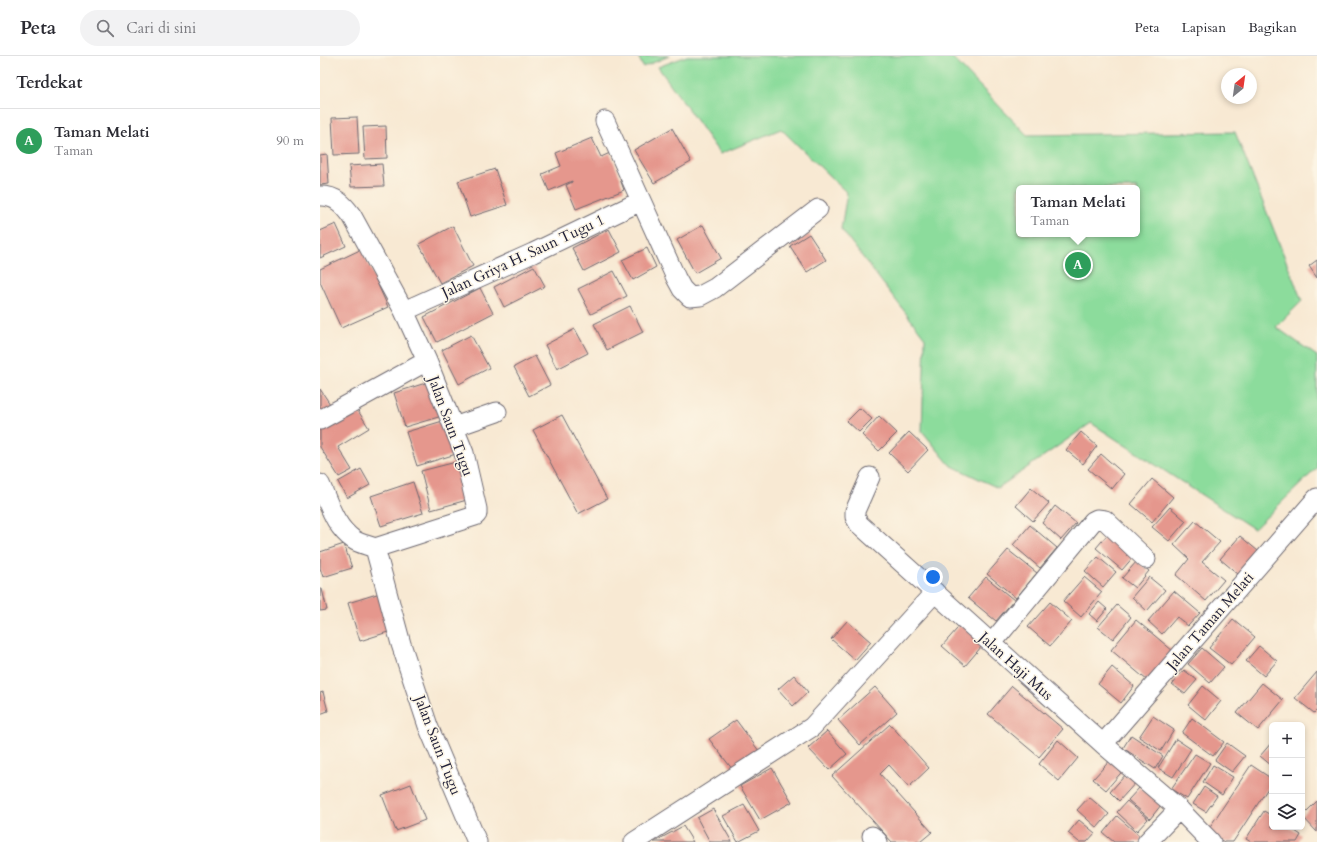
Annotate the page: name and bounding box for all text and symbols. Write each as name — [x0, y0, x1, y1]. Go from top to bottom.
search box — [80, 10, 360, 46]
text: Peta — [20, 15, 56, 41]
icon: search — [94, 17, 116, 39]
text: Cari di sini — [126, 18, 196, 38]
text: Peta — [1134, 18, 1160, 37]
text: Lapisan — [1182, 18, 1226, 37]
text: Bagikan — [1248, 18, 1297, 37]
north arrow — [1221, 68, 1257, 104]
text: Terdekat — [16, 71, 82, 94]
text: Taman Melati — [54, 122, 149, 142]
text: A — [24, 132, 34, 150]
text: 90 m — [276, 132, 304, 150]
text: Taman — [54, 142, 93, 160]
popup — [1016, 185, 1140, 237]
text: Taman Melati — [1030, 192, 1126, 212]
street label: Jalan Griya H. Saun Tugu 1 — [437, 210, 608, 303]
text: Taman — [1030, 212, 1069, 230]
pin: A — [1065, 250, 1091, 280]
street label: Jalan Saun Tugu — [423, 371, 478, 479]
your location — [923, 567, 943, 587]
street label: Jalan Taman Melati — [1161, 568, 1258, 676]
street label: Jalan Haji Mus — [973, 626, 1057, 705]
street label: Jalan Saun Tugu — [409, 690, 466, 798]
map controls — [1269, 722, 1305, 830]
button: + — [1269, 722, 1305, 758]
button: − — [1269, 758, 1305, 794]
button: layers — [1269, 794, 1305, 830]

